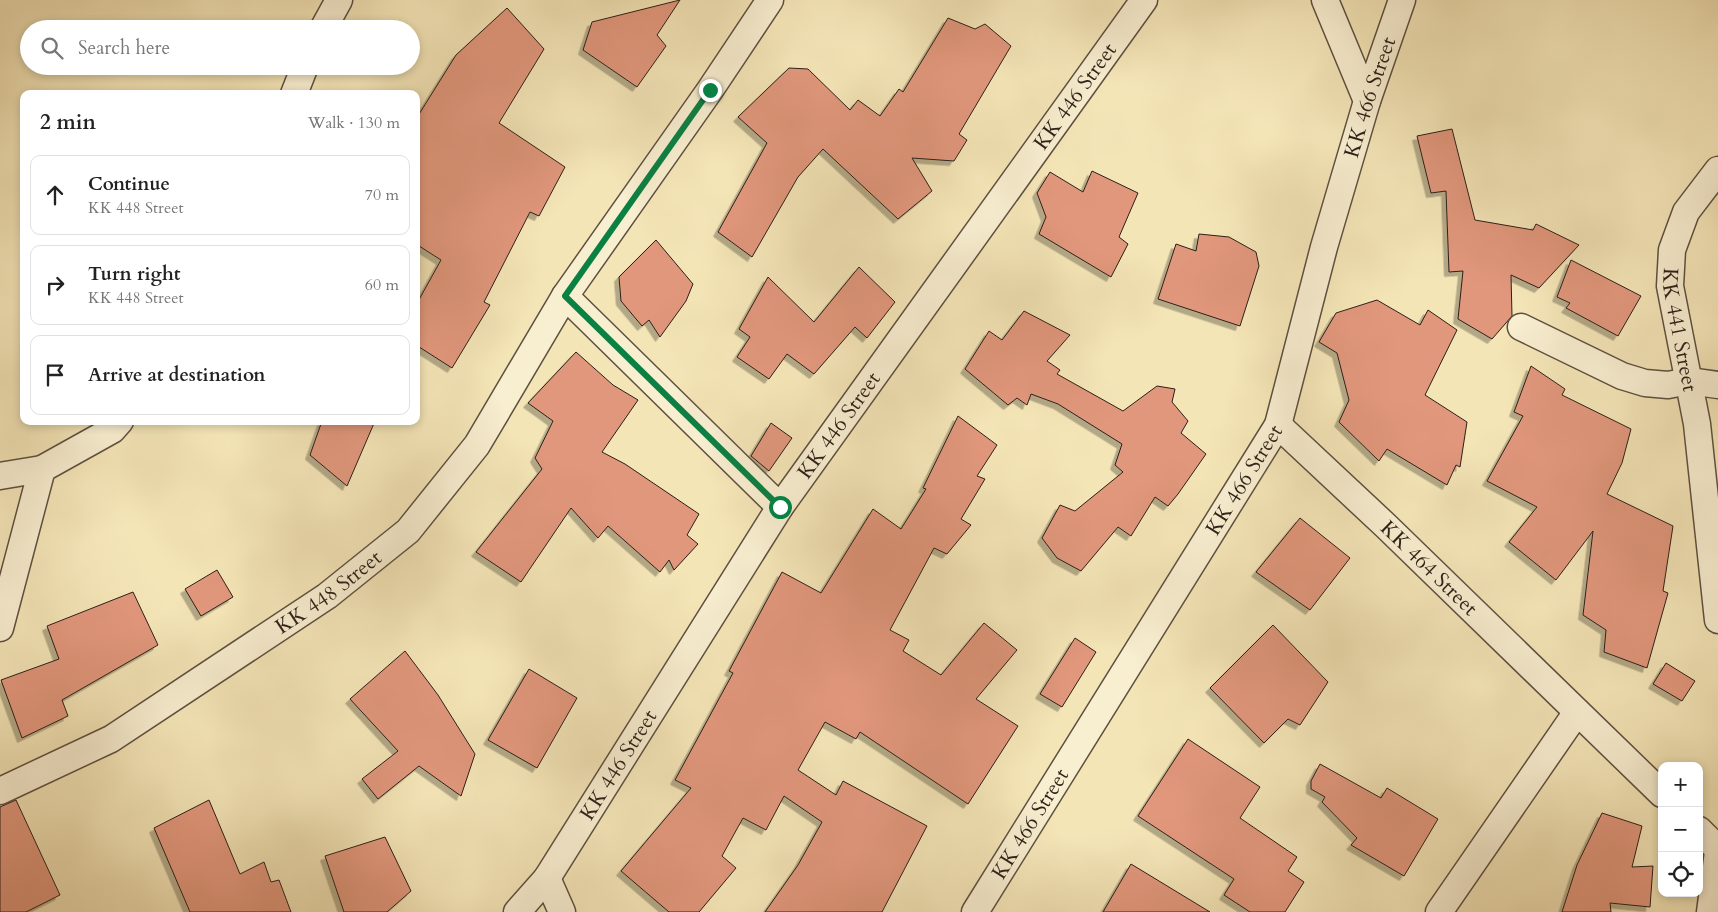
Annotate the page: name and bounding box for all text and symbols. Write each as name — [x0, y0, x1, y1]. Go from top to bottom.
search box — [20, 20, 420, 75]
street label: KK 466 Street — [1337, 33, 1403, 161]
icon: search — [38, 34, 66, 62]
text: Search here — [78, 35, 170, 61]
street label: KK 446 Street — [1026, 37, 1123, 156]
route end — [699, 79, 722, 102]
text: 2 min — [40, 108, 96, 137]
text: Walk · 130 m — [308, 112, 400, 134]
text: Continue — [88, 171, 170, 197]
icon: ahead — [41, 181, 69, 209]
text: 70 m — [365, 184, 399, 206]
text: KK 448 Street — [88, 197, 183, 219]
text: Turn right — [88, 261, 180, 287]
street label: KK 441 Street — [1655, 267, 1705, 395]
icon: right — [41, 271, 69, 299]
text: 60 m — [365, 274, 399, 296]
text: KK 448 Street — [88, 287, 183, 309]
icon: arrive — [41, 361, 69, 389]
text: Arrive at destination — [88, 362, 265, 388]
street label: KK 446 Street — [790, 366, 887, 485]
street label: KK 466 Street — [1198, 419, 1290, 541]
route start — [769, 496, 792, 519]
street label: KK 464 Street — [1374, 514, 1484, 622]
street label: KK 448 Street — [270, 543, 388, 641]
street label: KK 446 Street — [572, 704, 664, 826]
street label: KK 466 Street — [984, 762, 1076, 885]
map controls — [1658, 762, 1703, 897]
button: + — [1658, 762, 1703, 807]
button: − — [1658, 807, 1703, 852]
button: locate — [1658, 852, 1703, 897]

